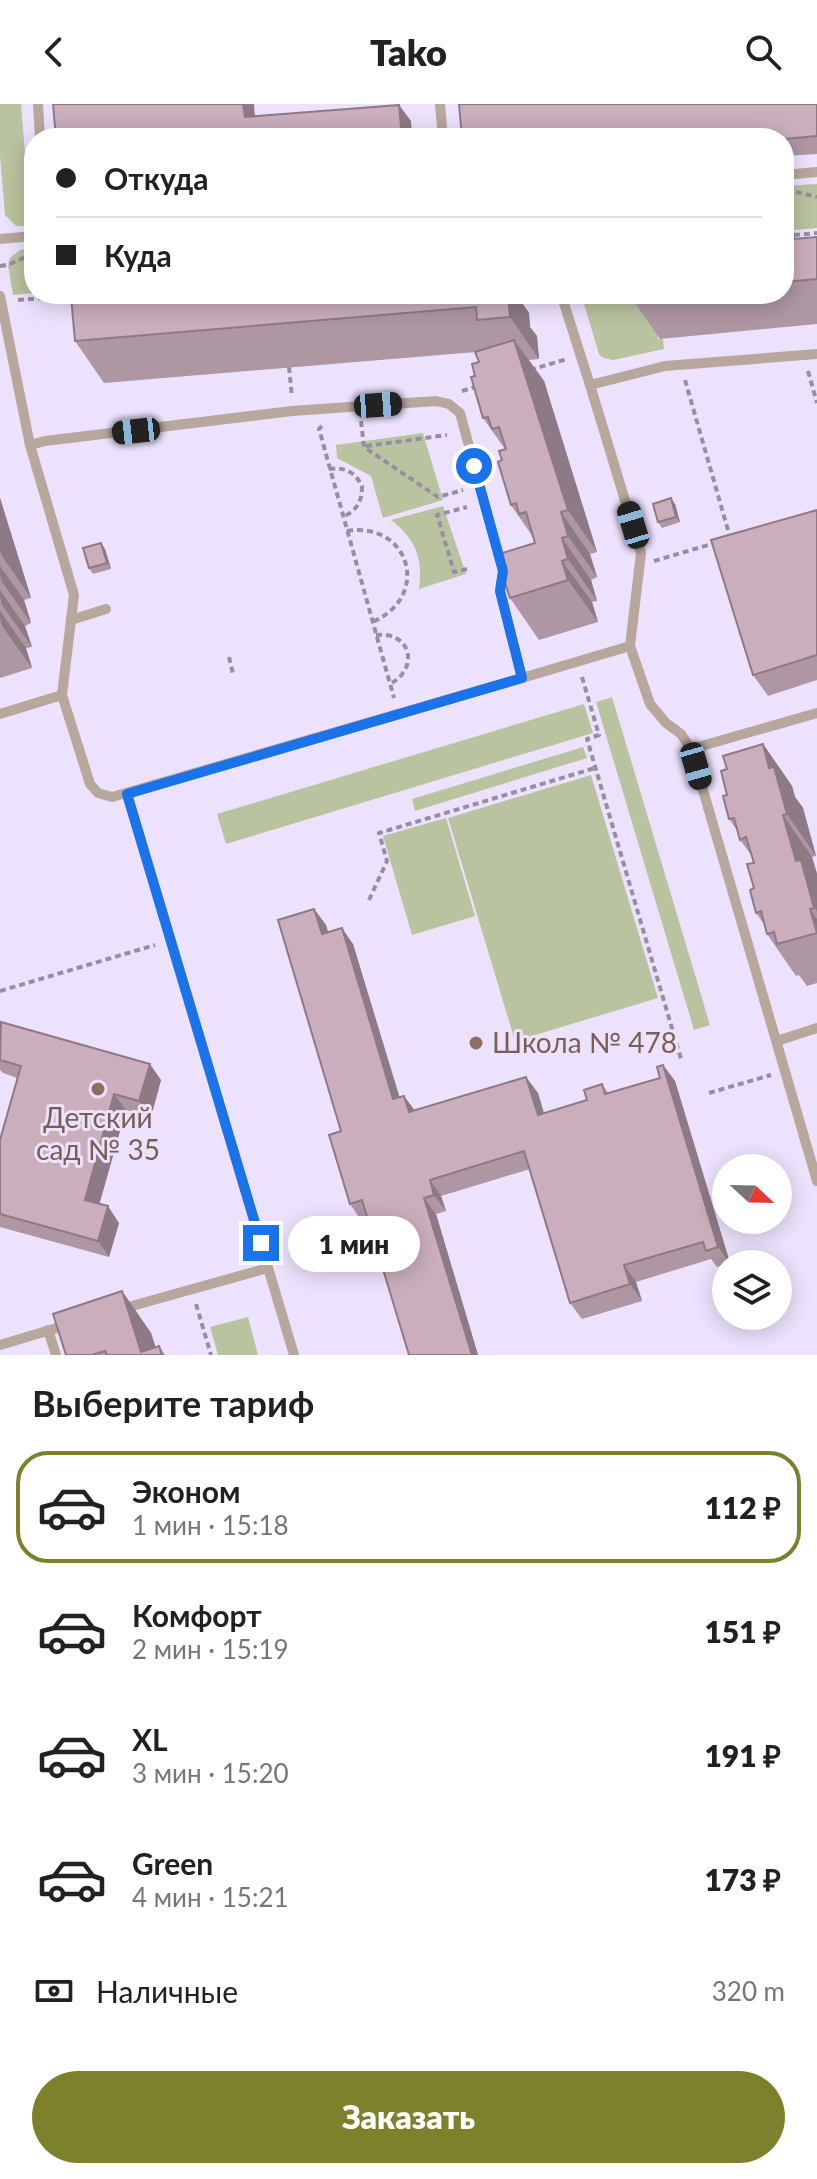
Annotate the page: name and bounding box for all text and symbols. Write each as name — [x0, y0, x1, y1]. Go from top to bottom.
icon: back — [32, 30, 76, 74]
text: Tako — [370, 30, 447, 74]
icon: search — [741, 30, 785, 74]
text: Откуда — [104, 160, 209, 196]
text: Куда — [104, 237, 172, 273]
car — [353, 391, 403, 419]
car — [111, 417, 161, 445]
route start — [456, 448, 492, 484]
car — [615, 499, 651, 551]
car — [678, 740, 714, 792]
place label: Школа № 478 — [492, 1025, 677, 1059]
marker: Школа № 478 — [467, 1034, 485, 1052]
marker: Детский сад № 35 — [89, 1080, 107, 1098]
place label: Детский сад № 35 — [36, 1100, 160, 1166]
north arrow — [712, 1154, 792, 1234]
map controls — [712, 1154, 792, 1330]
callout: 1 мин — [289, 1215, 421, 1271]
route end — [243, 1225, 279, 1261]
text: 1 мин — [319, 1228, 389, 1260]
button: layers — [712, 1250, 792, 1330]
text: Выберите тариф — [32, 1381, 314, 1425]
icon: car — [36, 1471, 108, 1543]
text: Эконом — [132, 1473, 241, 1509]
text: 112 ₽ — [704, 1489, 781, 1525]
text: 1 мин · 15:18 — [132, 1509, 289, 1541]
icon: car — [36, 1595, 108, 1667]
text: Комфорт — [132, 1597, 262, 1633]
text: 151 ₽ — [704, 1613, 781, 1649]
text: 2 мин · 15:19 — [132, 1633, 289, 1665]
icon: car — [36, 1719, 108, 1791]
text: XL — [132, 1721, 168, 1757]
text: 191 ₽ — [704, 1737, 781, 1773]
text: 3 мин · 15:20 — [132, 1757, 289, 1789]
icon: car — [36, 1843, 108, 1915]
text: Green — [132, 1845, 213, 1881]
text: 173 ₽ — [704, 1861, 781, 1897]
text: 4 мин · 15:21 — [132, 1881, 289, 1913]
icon: cash — [32, 1969, 76, 2013]
text: Наличные — [96, 1973, 238, 2009]
text: 320 m — [712, 1975, 785, 2007]
button: Заказать — [32, 2071, 785, 2163]

